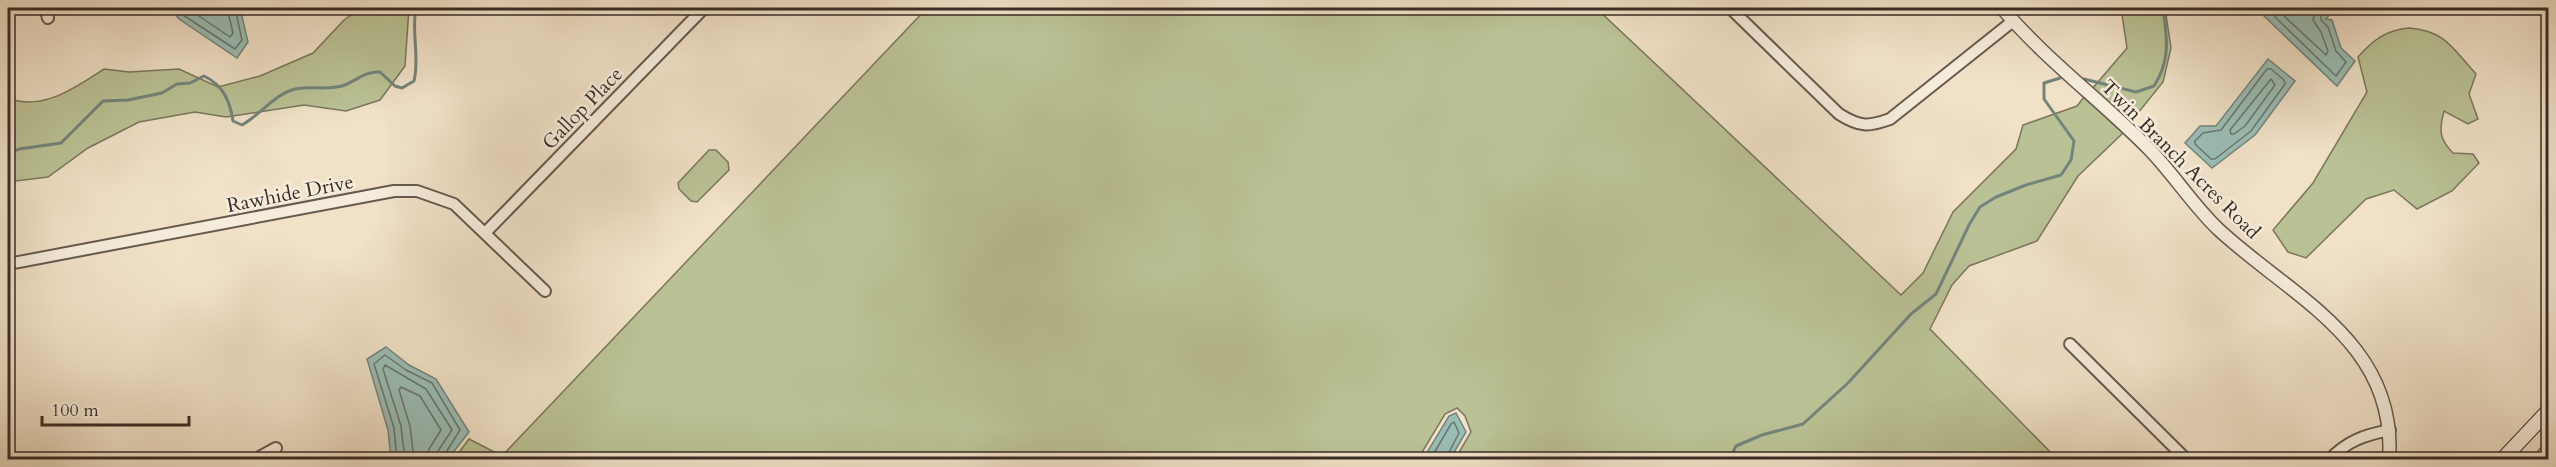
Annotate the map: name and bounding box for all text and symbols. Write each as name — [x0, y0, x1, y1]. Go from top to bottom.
street label: Gallop Place — [536, 61, 629, 156]
street label: Twin Branch Acres Road — [2095, 74, 2267, 245]
street label: Rawhide Drive — [224, 168, 356, 219]
scale bar — [42, 389, 189, 427]
text: 100 m — [51, 398, 99, 423]

